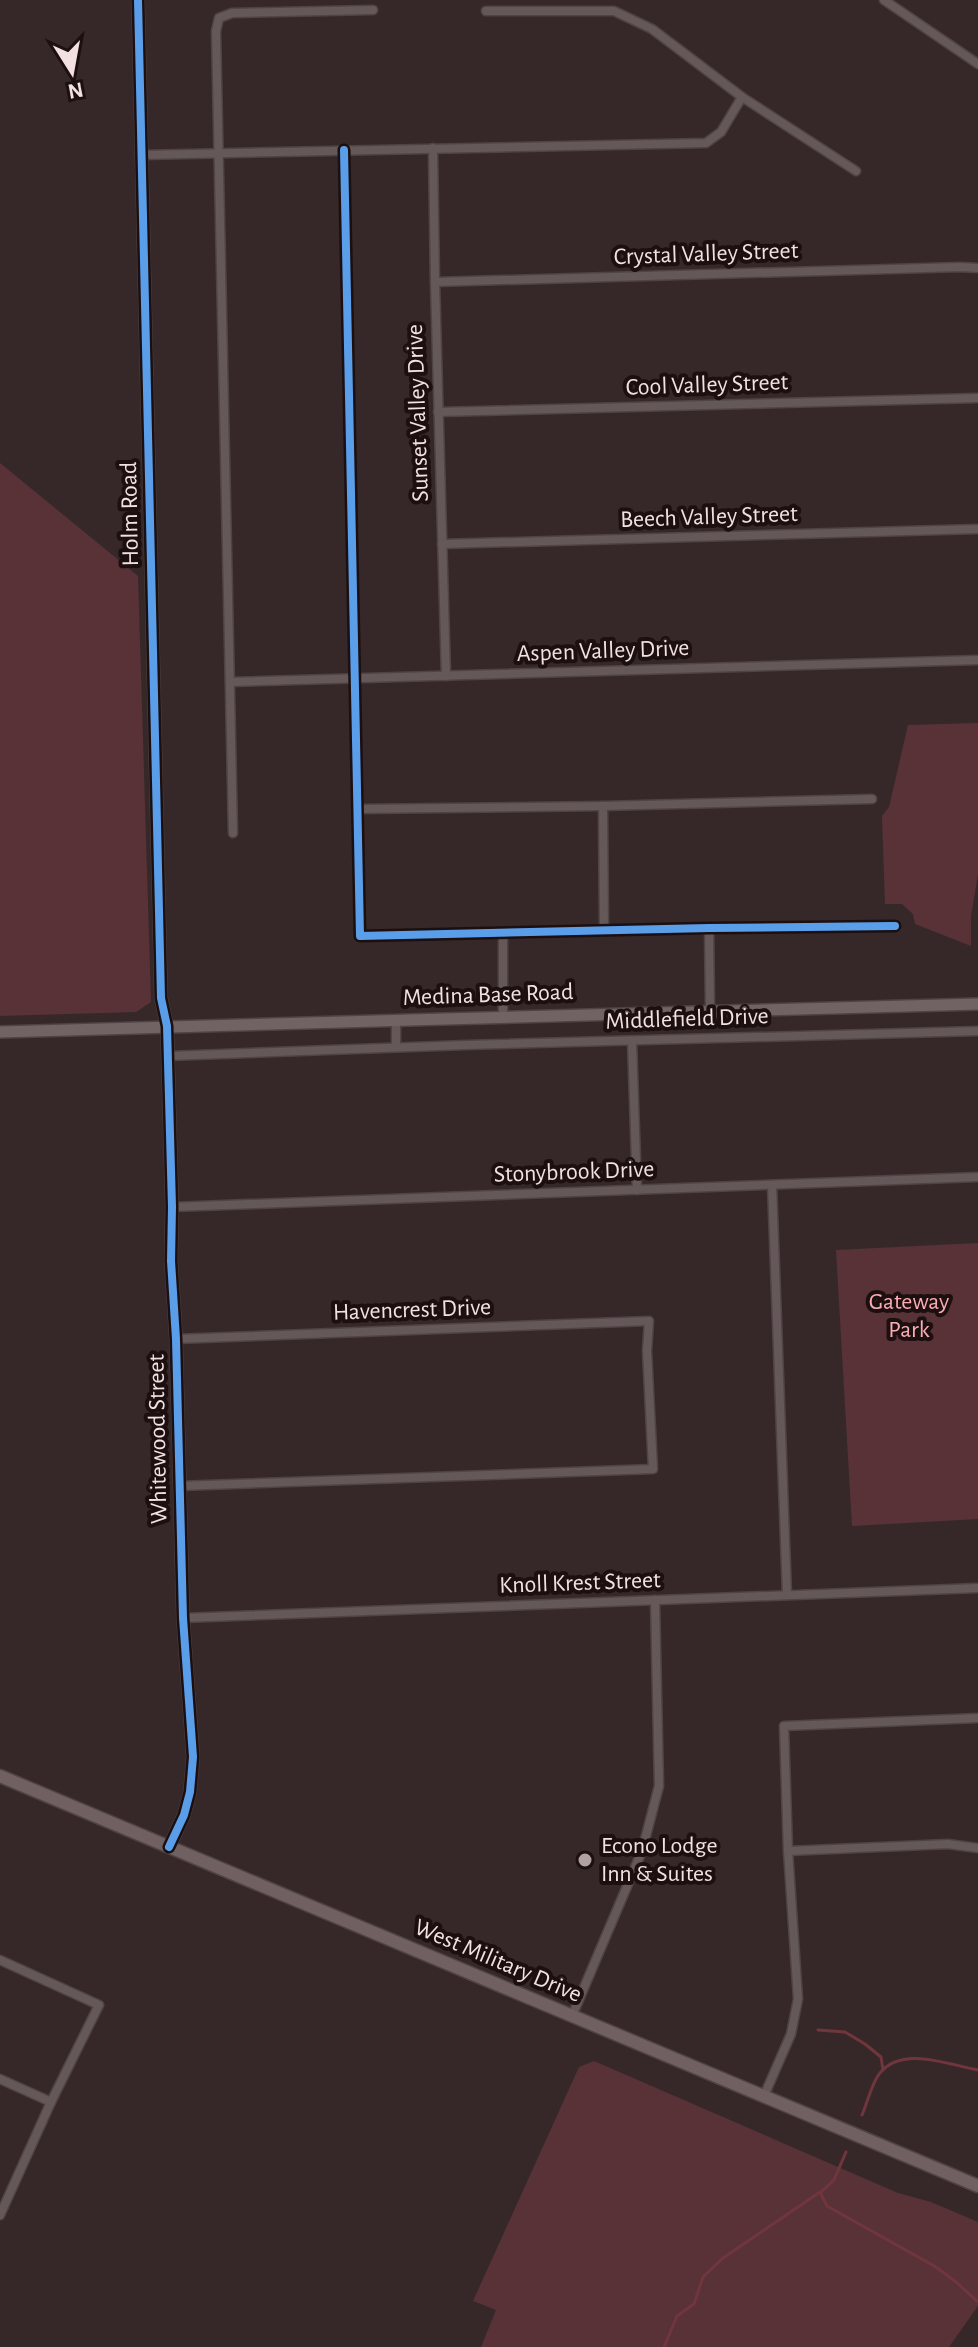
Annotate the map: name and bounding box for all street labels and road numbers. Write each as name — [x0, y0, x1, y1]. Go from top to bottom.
street label: Crystal Valley Street — [613, 239, 799, 269]
street label: Sunset Valley Drive — [403, 324, 433, 502]
street label: Cool Valley Street — [625, 370, 789, 400]
street label: Holm Road — [117, 462, 143, 566]
street label: Beech Valley Street — [620, 502, 798, 532]
street label: Aspen Valley Drive — [516, 636, 690, 666]
street label: Medina Base Road — [402, 980, 574, 1010]
street label: Middlefield Drive — [605, 1004, 769, 1034]
street label: Stonybrook Drive — [493, 1157, 655, 1187]
street label: Havencrest Drive — [333, 1295, 491, 1325]
street label: Whitewood Street — [145, 1353, 171, 1524]
street label: Knoll Krest Street — [499, 1568, 661, 1598]
street label: West Military Drive — [411, 1915, 585, 2007]

